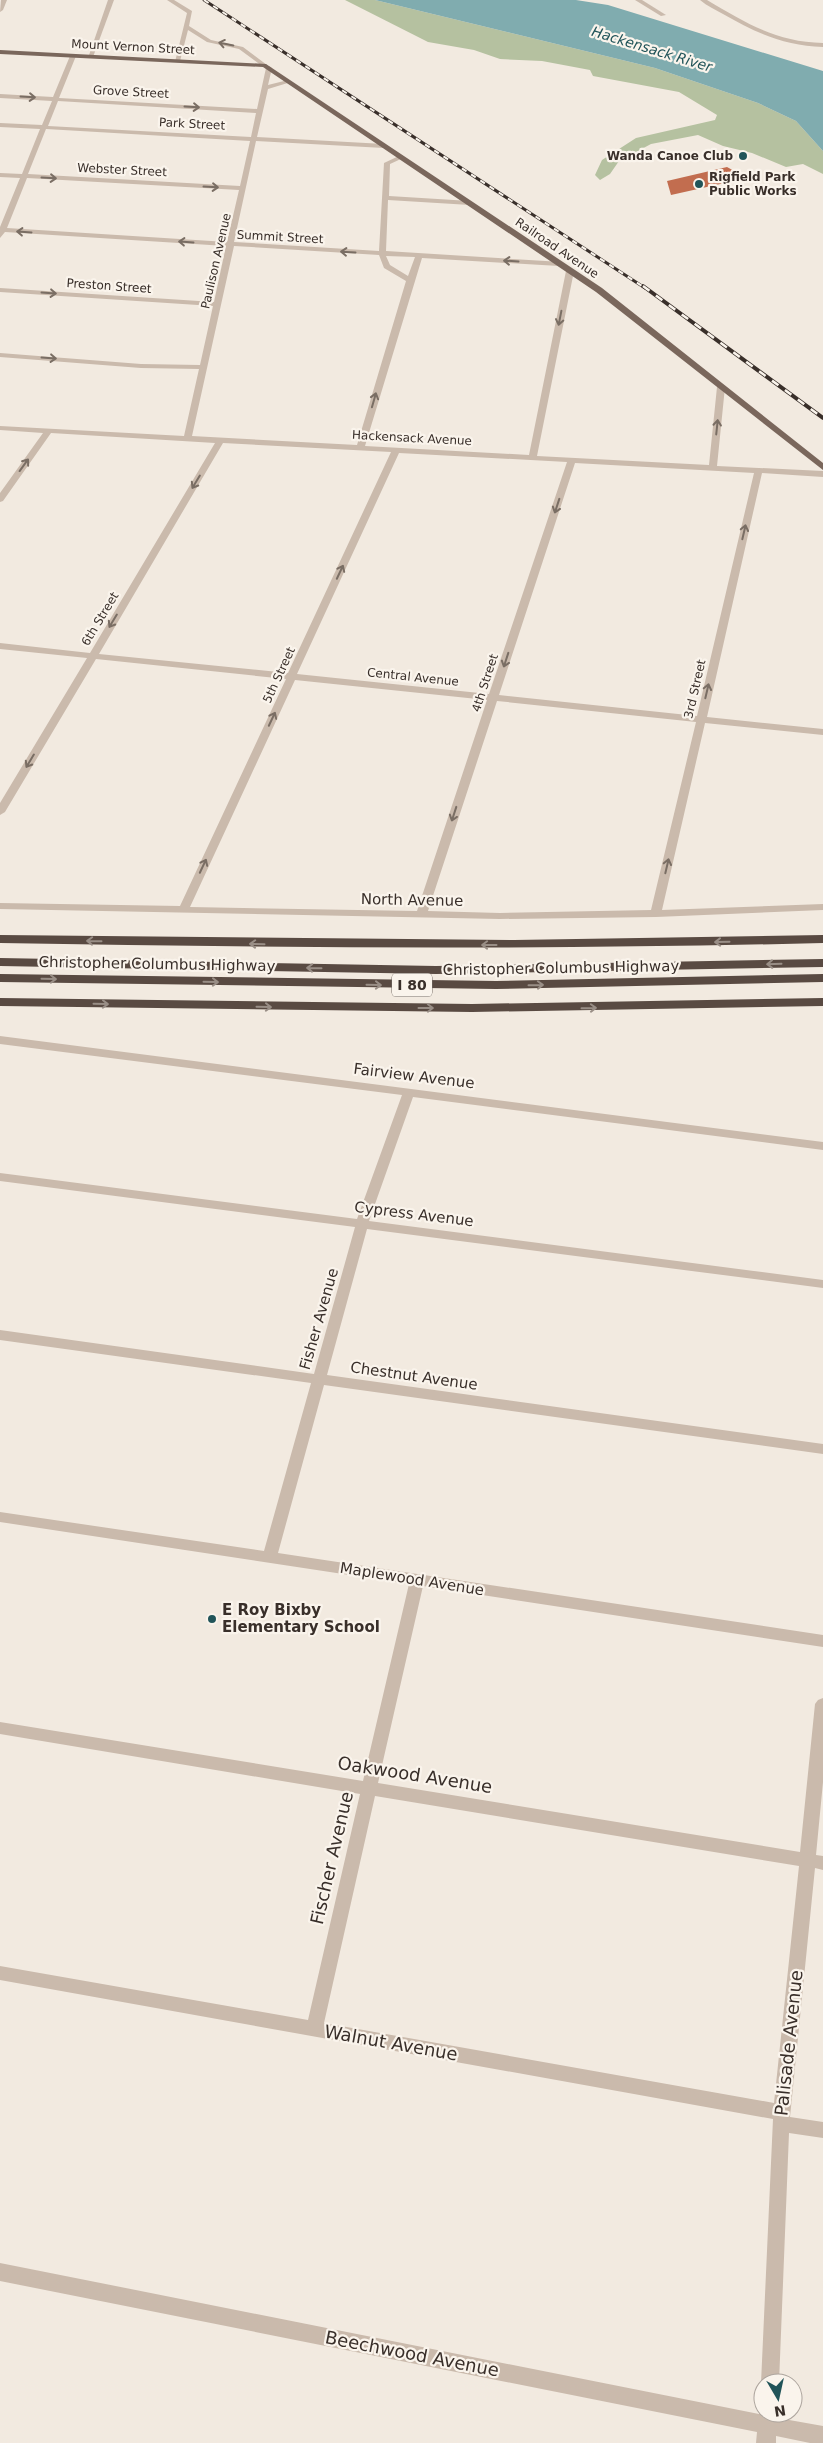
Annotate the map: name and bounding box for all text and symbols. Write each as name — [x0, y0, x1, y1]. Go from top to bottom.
water label: Hackensack River — [590, 23, 715, 75]
street label: Mount Vernon Street — [71, 37, 195, 57]
one-way arrow — [219, 39, 235, 48]
street label: Grove Street — [93, 83, 170, 101]
one-way arrow — [20, 93, 36, 102]
one-way arrow — [184, 102, 200, 111]
street label: Park Street — [159, 115, 226, 133]
place label: Wanda Canoe Club — [607, 149, 733, 163]
marker: Wanda Canoe Club — [737, 150, 749, 162]
street label: Webster Street — [77, 161, 167, 179]
place label: Rigfield Park Public Works — [709, 170, 797, 198]
one-way arrow — [40, 173, 56, 182]
marker: Rigfield Park Public Works — [693, 178, 705, 190]
one-way arrow — [203, 182, 219, 191]
street label: Paulison Avenue — [198, 212, 234, 310]
street label: Railroad Avenue — [513, 215, 601, 281]
one-way arrow — [16, 227, 32, 236]
street label: Summit Street — [236, 228, 324, 246]
one-way arrow — [178, 238, 194, 247]
one-way arrow — [341, 248, 357, 257]
one-way arrow — [503, 256, 519, 266]
street label: Preston Street — [66, 276, 152, 296]
one-way arrow — [40, 288, 56, 297]
one-way arrow — [555, 310, 564, 326]
one-way arrow — [40, 354, 56, 363]
one-way arrow — [370, 393, 380, 409]
one-way arrow — [712, 419, 722, 435]
street label: Hackensack Avenue — [352, 428, 472, 448]
one-way arrow — [19, 458, 29, 472]
one-way arrow — [190, 474, 200, 488]
one-way arrow — [552, 497, 561, 513]
one-way arrow — [740, 525, 749, 541]
one-way arrow — [336, 565, 346, 580]
street label: 6th Street — [78, 589, 122, 648]
one-way arrow — [108, 614, 118, 629]
street label: 5th Street — [260, 644, 298, 705]
one-way arrow — [500, 651, 510, 667]
street label: 4th Street — [469, 652, 501, 714]
street label: 3rd Street — [681, 658, 709, 720]
street label: Central Avenue — [366, 665, 460, 689]
one-way arrow — [703, 683, 712, 699]
one-way arrow — [267, 712, 277, 727]
one-way arrow — [25, 754, 35, 768]
one-way arrow — [449, 806, 459, 822]
one-way arrow — [199, 859, 209, 874]
one-way arrow — [663, 859, 672, 875]
street label: North Avenue — [361, 890, 463, 910]
one-way arrow — [87, 936, 103, 946]
one-way arrow — [714, 937, 730, 947]
one-way arrow — [249, 939, 266, 949]
one-way arrow — [482, 940, 498, 950]
street label: Christopher Columbus Highway — [38, 953, 276, 975]
street label: Christopher Columbus Highway — [442, 957, 680, 979]
one-way arrow — [767, 959, 783, 969]
one-way arrow — [307, 963, 323, 973]
one-way arrow — [40, 974, 56, 983]
road number: I 80 — [392, 974, 432, 996]
one-way arrow — [202, 977, 219, 987]
one-way arrow — [365, 980, 381, 990]
one-way arrow — [528, 980, 544, 990]
one-way arrow — [93, 999, 109, 1008]
one-way arrow — [255, 1002, 271, 1011]
one-way arrow — [418, 1003, 434, 1013]
one-way arrow — [580, 1003, 596, 1012]
street label: Fairview Avenue — [352, 1060, 476, 1092]
street label: Cypress Avenue — [353, 1198, 475, 1230]
street label: Fisher Avenue — [296, 1266, 342, 1372]
street label: Chestnut Avenue — [349, 1358, 479, 1394]
street label: Maplewood Avenue — [339, 1559, 485, 1599]
place label: E Roy Bixby Elementary School — [222, 1601, 380, 1636]
marker: E Roy Bixby Elementary School — [206, 1613, 218, 1625]
street label: Oakwood Avenue — [336, 1752, 494, 1797]
street label: Fischer Avenue — [306, 1789, 357, 1926]
street label: Palisade Avenue — [770, 1969, 807, 2117]
street label: Walnut Avenue — [323, 2020, 459, 2065]
street label: Beechwood Avenue — [323, 2326, 501, 2381]
north arrow — [753, 2373, 803, 2423]
text: N — [773, 2402, 787, 2420]

